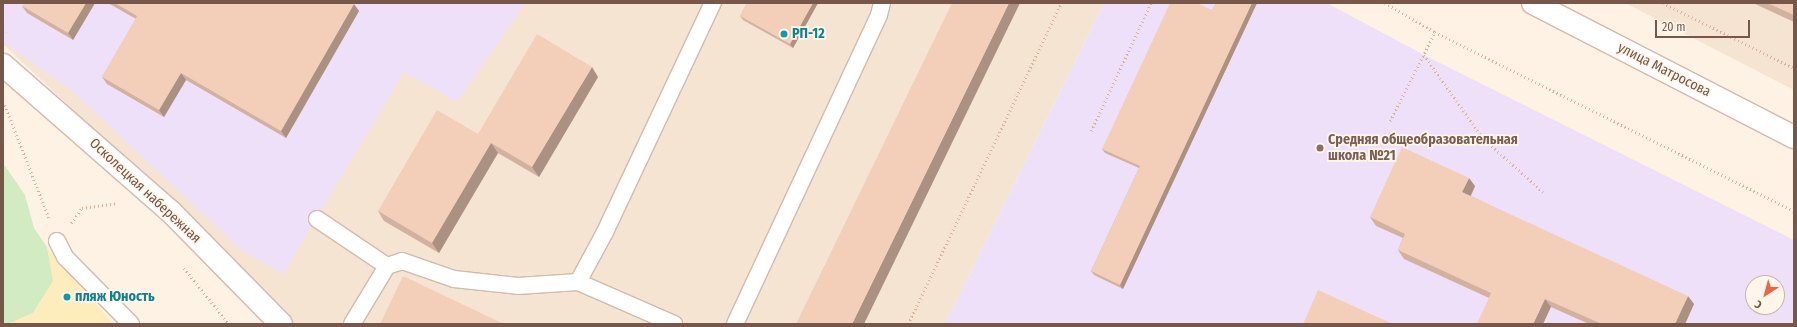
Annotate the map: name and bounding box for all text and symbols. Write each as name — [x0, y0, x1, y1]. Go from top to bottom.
scale bar — [1657, 12, 1752, 38]
text: 20 m — [1662, 20, 1686, 34]
place label: РП-12 — [792, 26, 825, 42]
marker: РП-12 — [779, 29, 789, 39]
street label: улица Матросова — [1615, 39, 1713, 101]
place label: Средняя общеобразовательная школа №21 — [1328, 132, 1518, 164]
street label: Осколецкая набережная — [86, 135, 204, 247]
marker: Средняя общеобразовательная школа №21 — [1315, 143, 1325, 153]
north arrow — [1745, 275, 1785, 315]
place label: пляж Юность — [75, 289, 155, 305]
marker: пляж Юность — [62, 292, 72, 302]
text: С — [1752, 297, 1764, 311]

